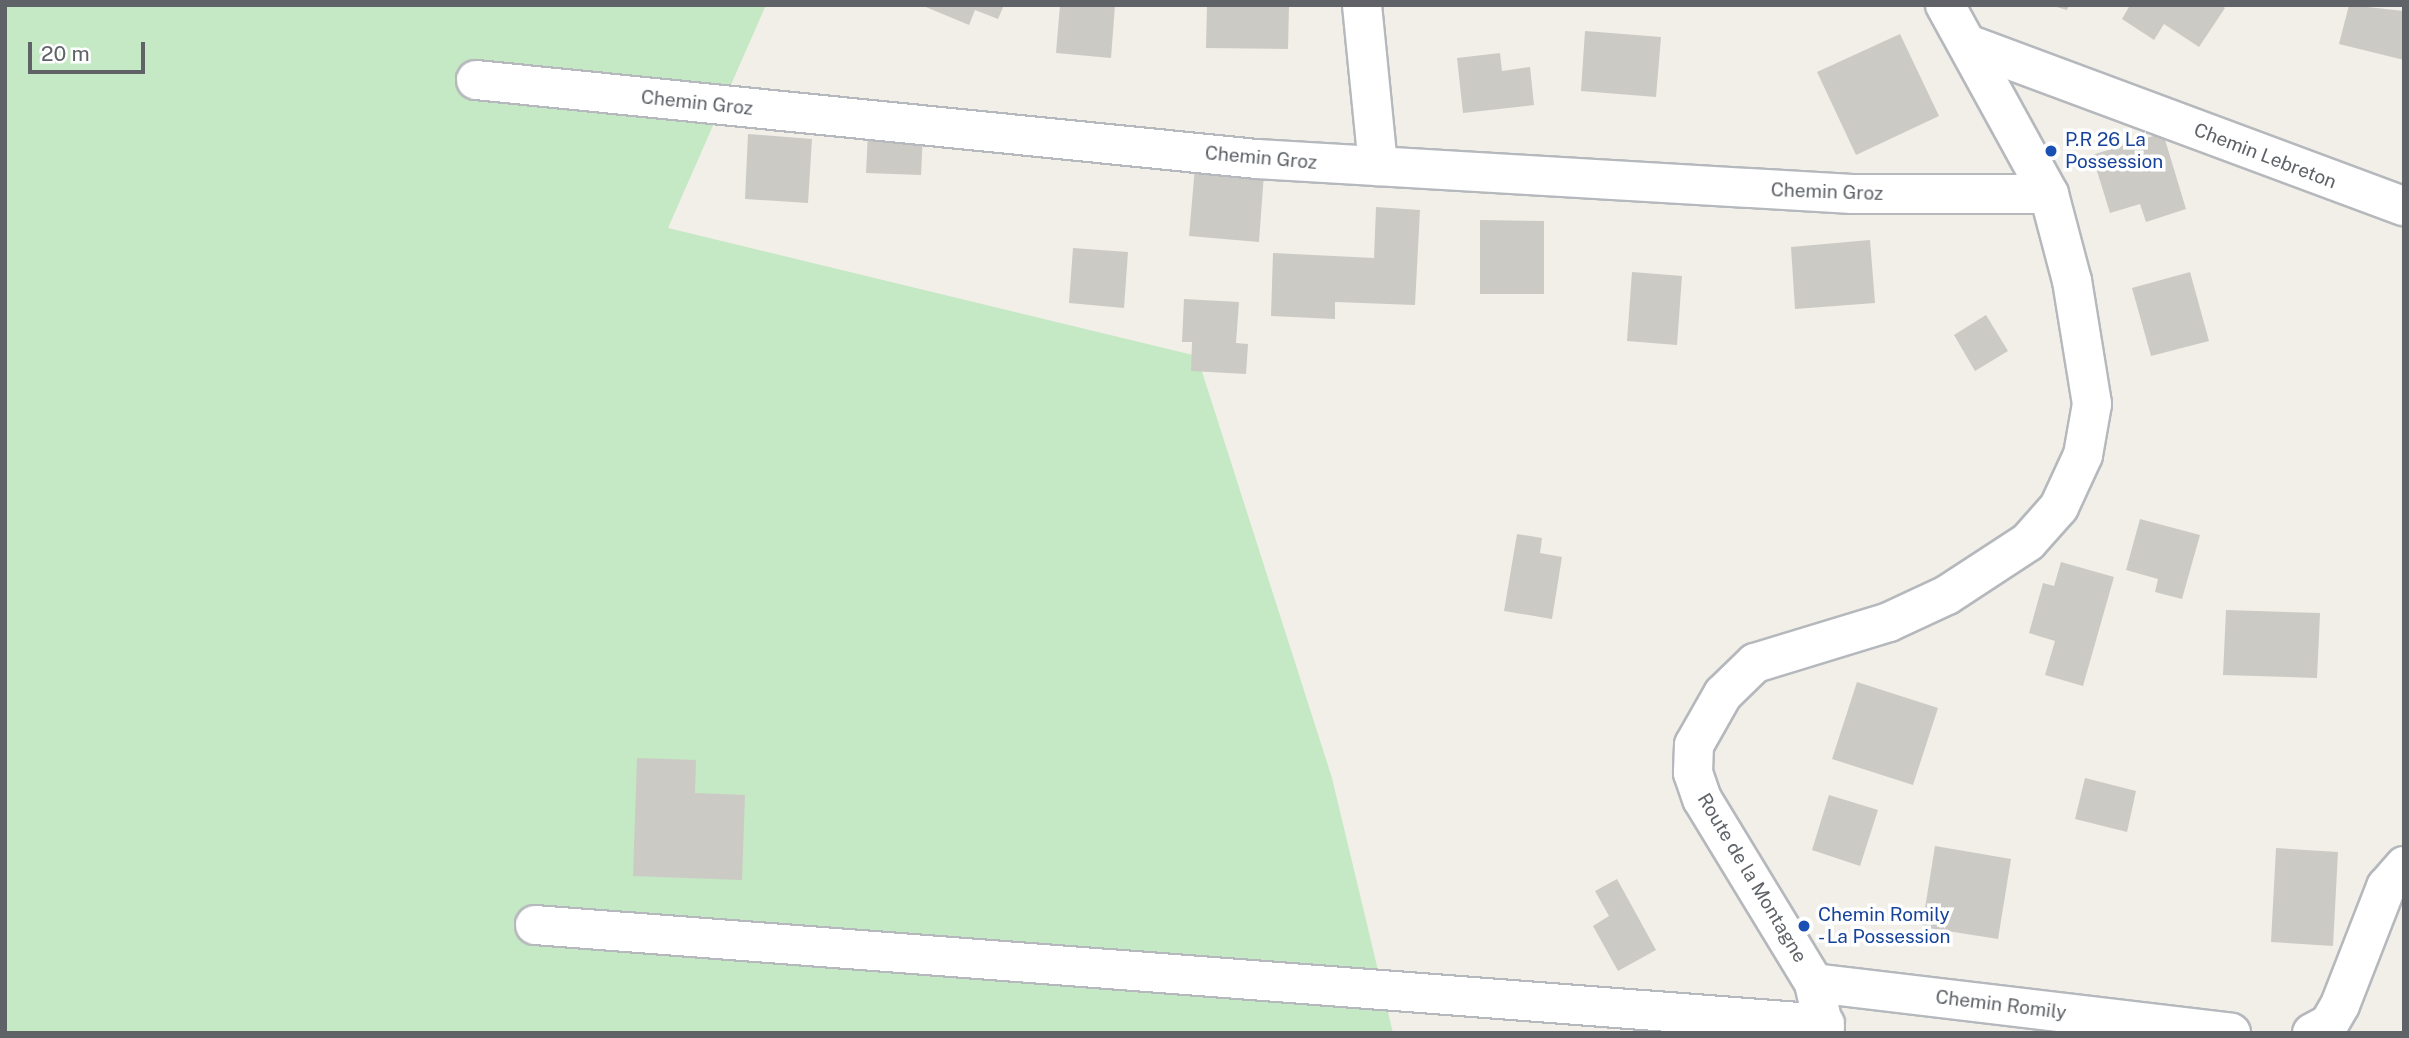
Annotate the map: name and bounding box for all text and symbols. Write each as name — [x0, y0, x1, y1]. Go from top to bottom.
scale bar — [32, 28, 149, 72]
text: 20 m — [41, 41, 90, 66]
street label: Chemin Groz — [640, 86, 754, 120]
street label: Chemin Lebreton — [2191, 118, 2339, 194]
place label: P.R 26 La Possession — [2065, 129, 2163, 173]
street label: Chemin Groz — [1204, 142, 1318, 174]
marker: P.R 26 La Possession — [2043, 143, 2059, 159]
street label: Chemin Groz — [1770, 179, 1884, 205]
street label: Route de la Montagne — [1692, 789, 1812, 967]
place label: Chemin Romily - La Possession — [1818, 904, 1954, 948]
marker: Chemin Romily - La Possession — [1796, 918, 1812, 934]
street label: Chemin Romily — [1934, 986, 2068, 1024]

